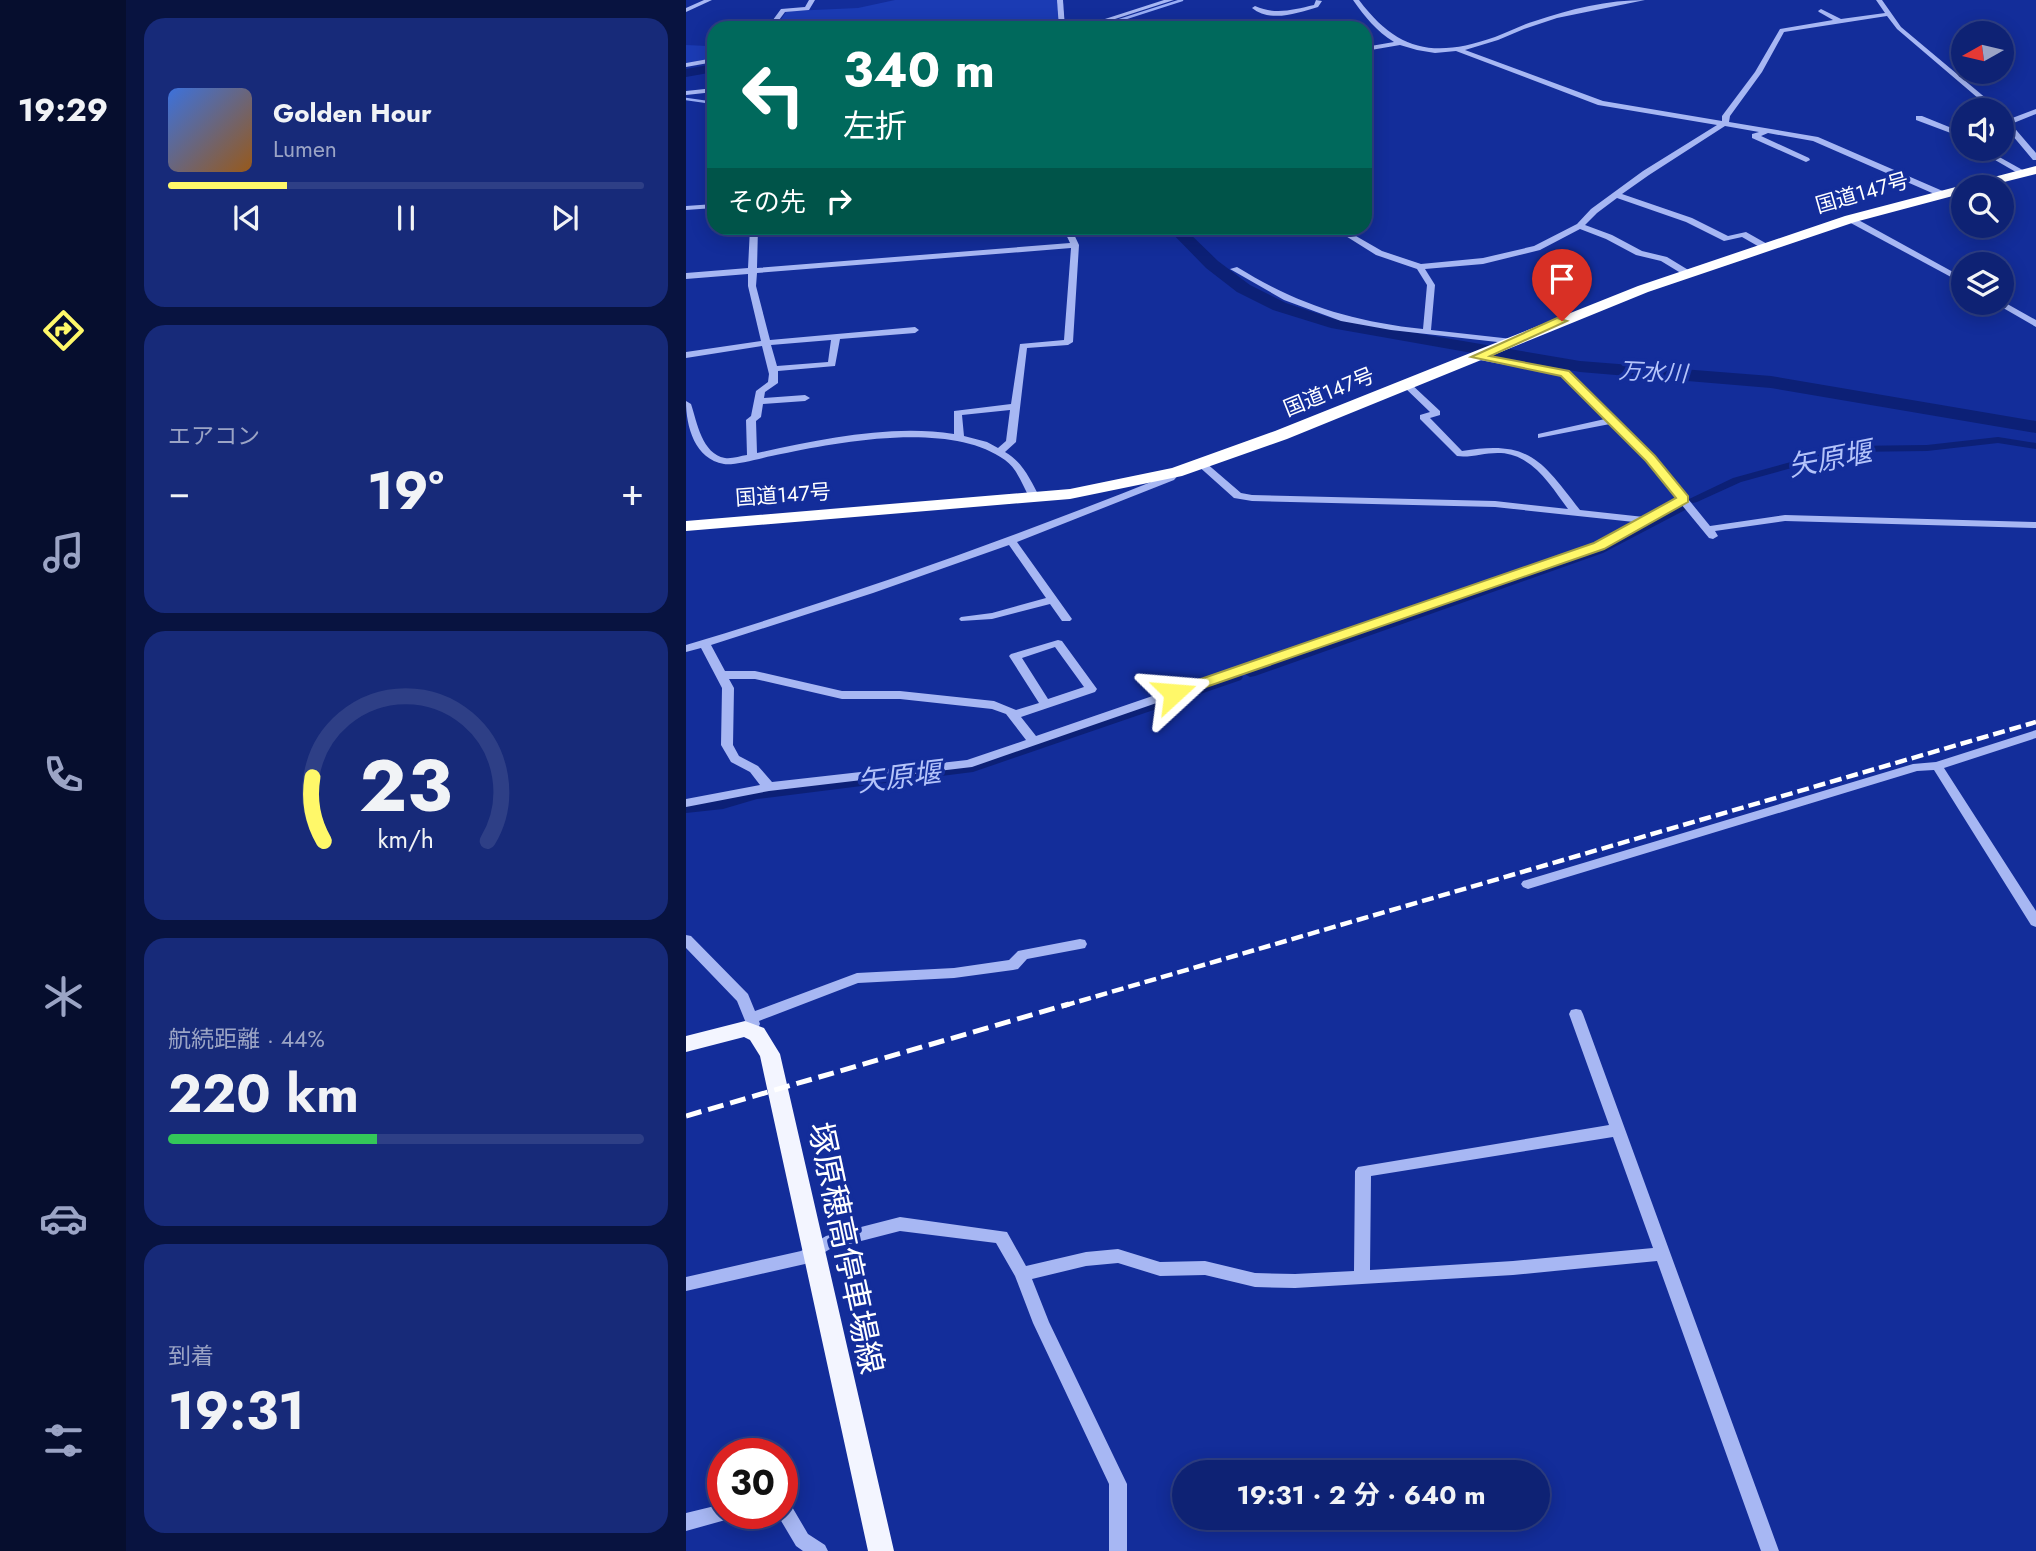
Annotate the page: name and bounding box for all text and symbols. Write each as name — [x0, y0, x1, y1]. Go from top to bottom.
north arrow — [1951, 21, 2014, 84]
map controls — [1951, 21, 2014, 315]
text: 340 m — [843, 35, 995, 105]
icon: left — [728, 49, 819, 140]
text: 19:29 — [18, 87, 108, 133]
text: Golden Hour — [273, 94, 432, 132]
button: sound — [1951, 98, 2014, 161]
text: 左折 — [843, 103, 907, 149]
text: Lumen — [273, 132, 337, 166]
street label: 国道147号 — [1812, 165, 1912, 221]
button: search — [1951, 175, 2014, 238]
icon: right — [820, 182, 858, 220]
text: その先 — [728, 183, 806, 221]
icon: previous — [228, 199, 266, 237]
icon: pause — [387, 199, 425, 237]
icon: next — [546, 199, 584, 237]
pin — [1532, 249, 1592, 321]
button: layers — [1951, 252, 2014, 315]
icon: arrive — [1543, 260, 1581, 298]
icon: directions — [39, 306, 88, 355]
water label: 万水川 — [1618, 353, 1691, 391]
street label: 国道147号 — [1279, 360, 1379, 424]
text: エアコン — [168, 419, 260, 453]
water label: 矢原堰 — [1785, 430, 1880, 487]
text: 19° — [367, 453, 444, 529]
text: − — [168, 464, 190, 519]
text: + — [621, 464, 644, 519]
street label: 国道147号 — [734, 477, 832, 513]
icon: music — [39, 528, 88, 577]
position arrow — [1137, 656, 1211, 730]
text: 23 — [360, 734, 452, 839]
icon: phone — [39, 750, 88, 799]
water label: 矢原堰 — [855, 751, 948, 802]
text: km/h — [378, 821, 434, 857]
icon: climate — [39, 972, 88, 1021]
text: 航続距離 · 44% — [168, 1022, 325, 1056]
text: 220 km — [168, 1056, 359, 1132]
street label: 塚原穂高停車場線 — [797, 1118, 895, 1378]
icon: car — [39, 1194, 88, 1243]
text: 到着 — [168, 1339, 214, 1373]
text: 19:31 — [168, 1373, 305, 1449]
icon: filters — [39, 1416, 88, 1465]
speed limit sign: 30 — [707, 1438, 798, 1529]
text: 19:31 · 2 分 · 640 m — [1236, 1476, 1486, 1514]

